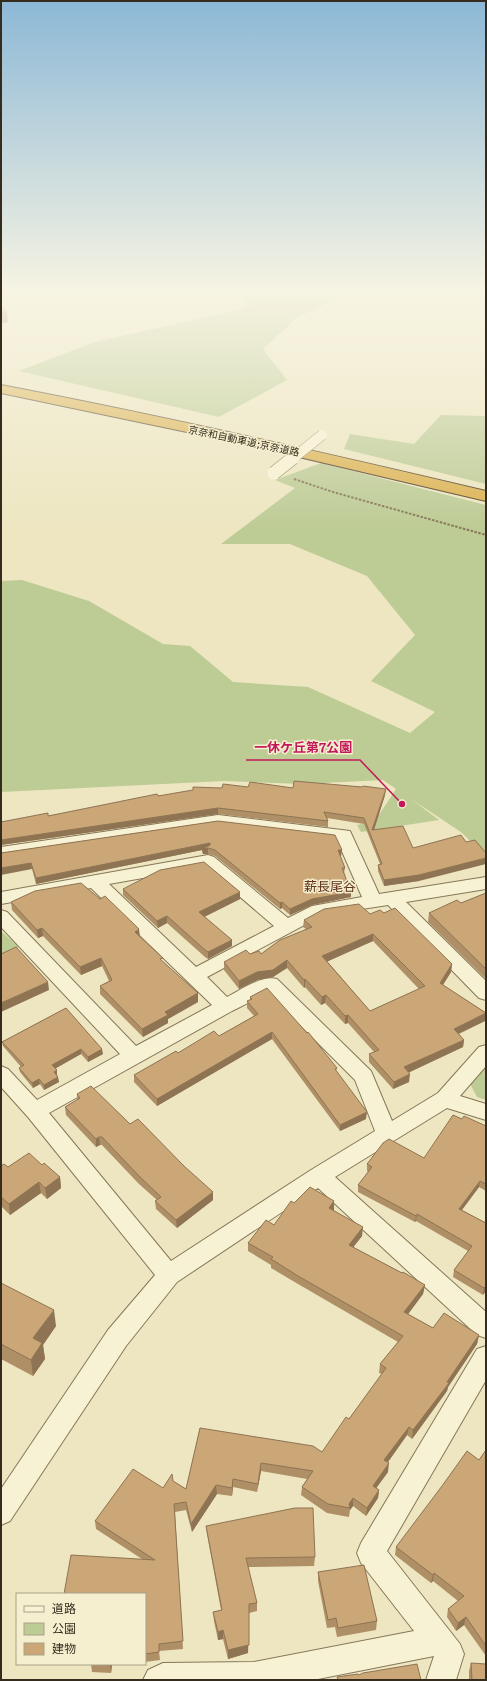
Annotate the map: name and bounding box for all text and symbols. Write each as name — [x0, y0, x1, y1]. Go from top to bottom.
street label: 京奈和自動車道;京奈道路 — [187, 421, 301, 459]
callout: 一休ケ丘第7公園 — [246, 735, 360, 760]
text: 一休ケ丘第7公園 — [254, 737, 352, 756]
district label: 薪長尾谷 — [304, 876, 356, 895]
legend — [16, 1593, 146, 1665]
text: 道路 — [52, 1599, 76, 1617]
text: 公園 — [52, 1619, 76, 1637]
text: 建物 — [52, 1639, 76, 1657]

